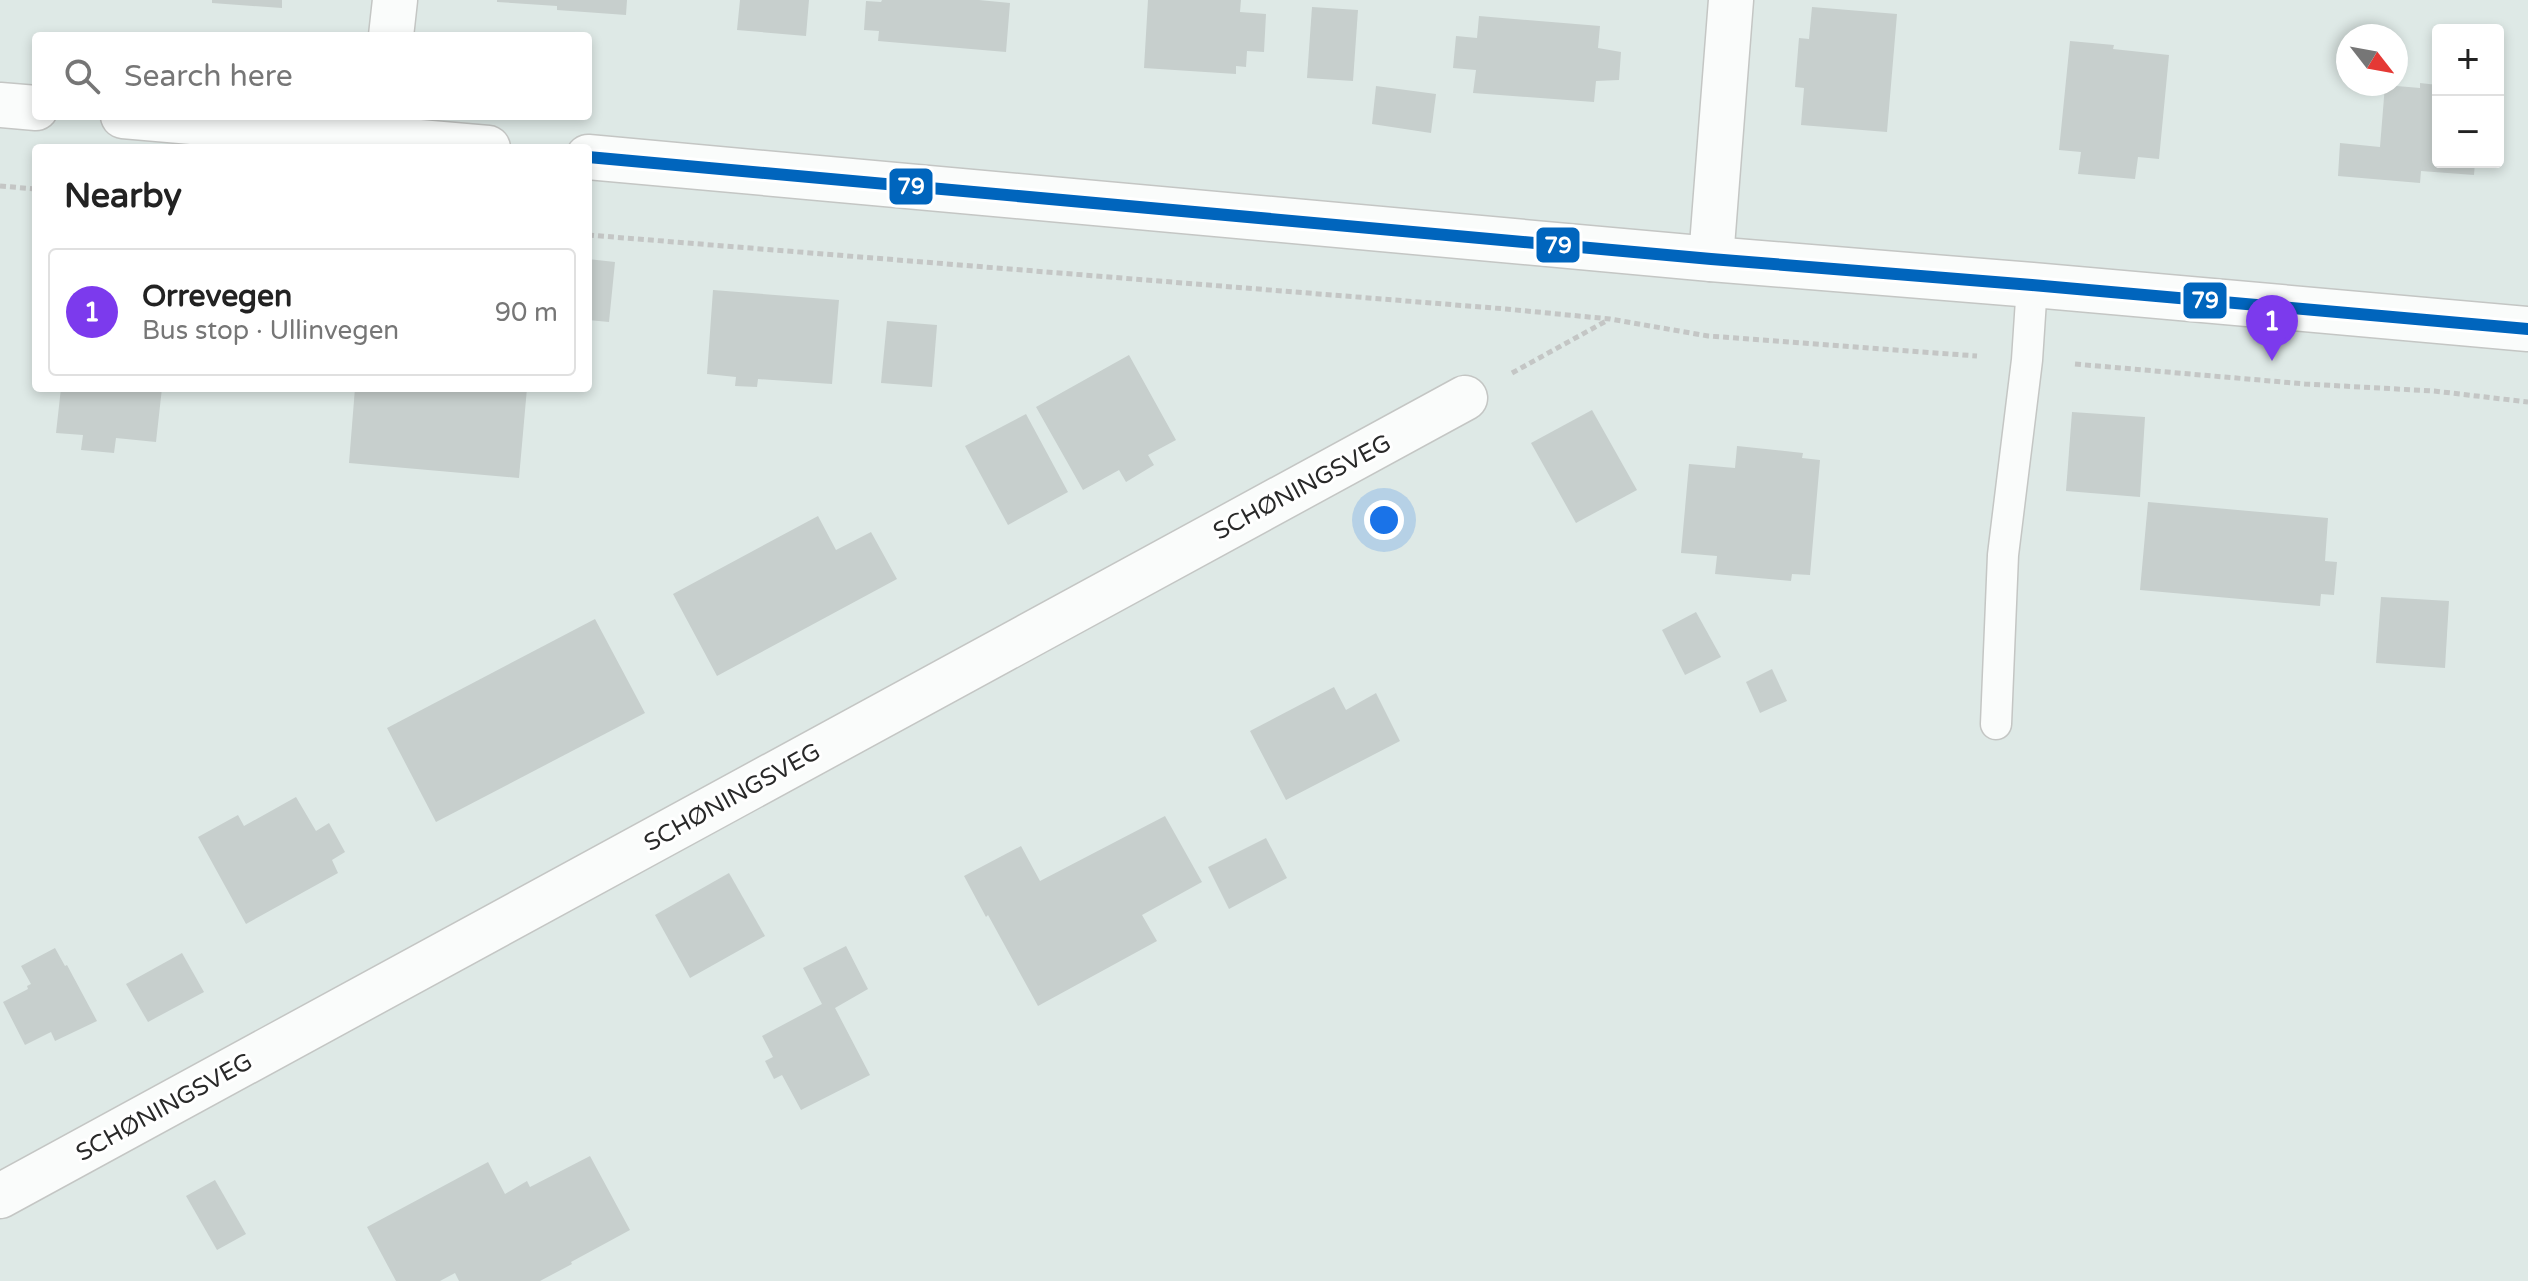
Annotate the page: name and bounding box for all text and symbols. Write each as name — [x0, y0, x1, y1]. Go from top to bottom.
north arrow — [2336, 24, 2408, 96]
map controls — [2432, 24, 2504, 168]
button: + — [2432, 24, 2504, 96]
search box — [32, 32, 592, 120]
icon: search — [60, 54, 104, 98]
text: Search here — [124, 58, 293, 95]
button: − — [2432, 96, 2504, 168]
line badge: 79 — [888, 167, 934, 206]
text: 79 — [897, 174, 925, 200]
text: Nearby — [64, 176, 182, 217]
line badge: 79 — [1535, 226, 1581, 264]
text: 79 — [1544, 233, 1572, 259]
text: Orrevegen — [142, 278, 292, 315]
line badge: 79 — [2182, 281, 2228, 320]
text: 79 — [2191, 288, 2219, 314]
pin: 1 — [2246, 295, 2298, 361]
text: 1 — [84, 297, 100, 328]
text: 90 m — [495, 297, 558, 328]
text: Bus stop · Ullinvegen — [142, 315, 399, 346]
street label: SCHØNINGSVEG — [1208, 428, 1396, 547]
your location — [1364, 500, 1404, 540]
street label: SCHØNINGSVEG — [639, 737, 826, 858]
street label: SCHØNINGSVEG — [71, 1047, 258, 1168]

